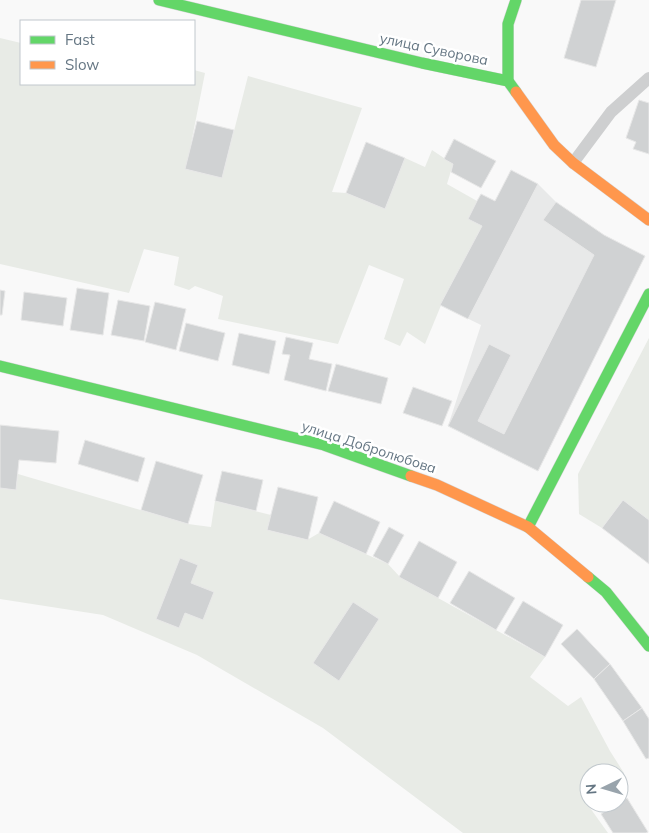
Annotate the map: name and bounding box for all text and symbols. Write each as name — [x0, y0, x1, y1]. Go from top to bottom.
legend — [20, 20, 195, 85]
street label: улица Суворова — [378, 29, 490, 69]
text: Fast — [65, 30, 95, 49]
text: Slow — [65, 55, 99, 74]
street label: улица Добролюбова — [299, 417, 439, 477]
north arrow — [579, 763, 629, 813]
text: N — [582, 783, 600, 795]

